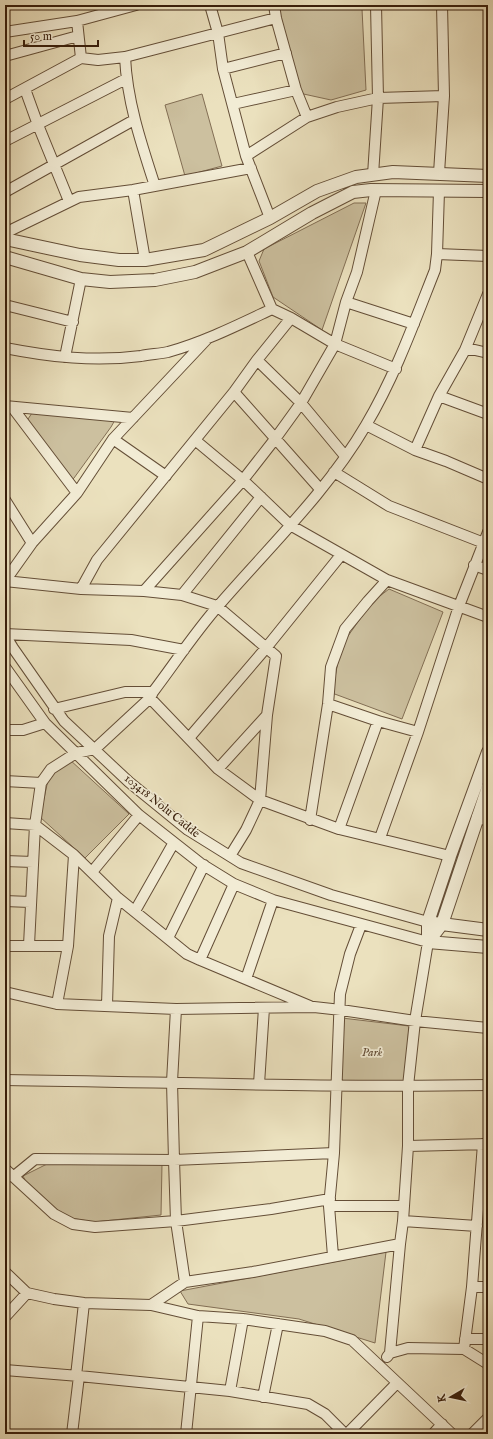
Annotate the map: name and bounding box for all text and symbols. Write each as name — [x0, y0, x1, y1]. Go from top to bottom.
scale bar — [24, 22, 98, 48]
text: 50 m — [30, 29, 52, 44]
street label: 103418 Nolu Cadde — [121, 771, 203, 841]
park label: Park — [362, 1045, 383, 1060]
north arrow — [431, 1377, 471, 1417]
text: K — [434, 1392, 450, 1403]

